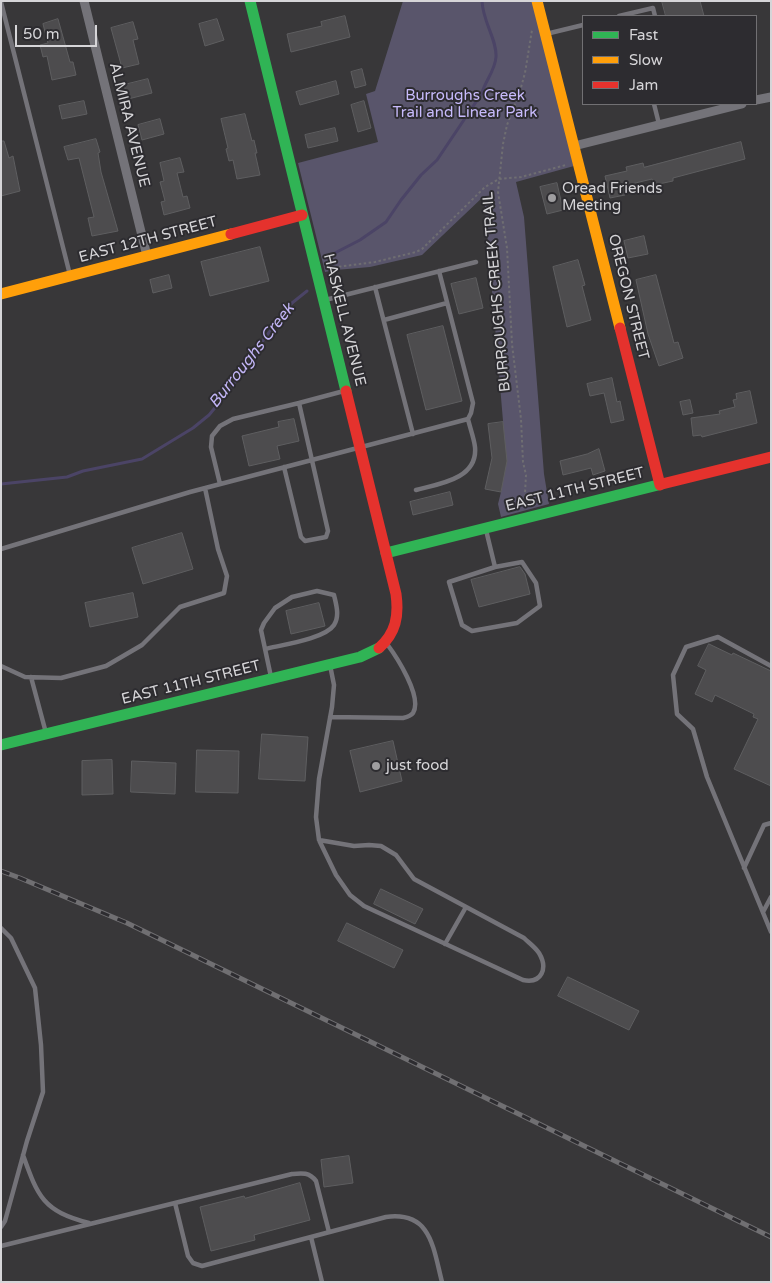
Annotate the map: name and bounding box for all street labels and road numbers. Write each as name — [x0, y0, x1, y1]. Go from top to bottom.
street label: ALMIRA AVENUE — [105, 61, 153, 189]
street label: BURROUGHS CREEK TRAIL — [479, 191, 515, 393]
street label: EAST 12TH STREET — [77, 213, 219, 267]
street label: OREGON STREET — [604, 232, 652, 362]
street label: HASKELL AVENUE — [319, 252, 369, 388]
street label: EAST 11TH STREET — [504, 464, 646, 516]
street label: EAST 11TH STREET — [120, 657, 262, 709]

